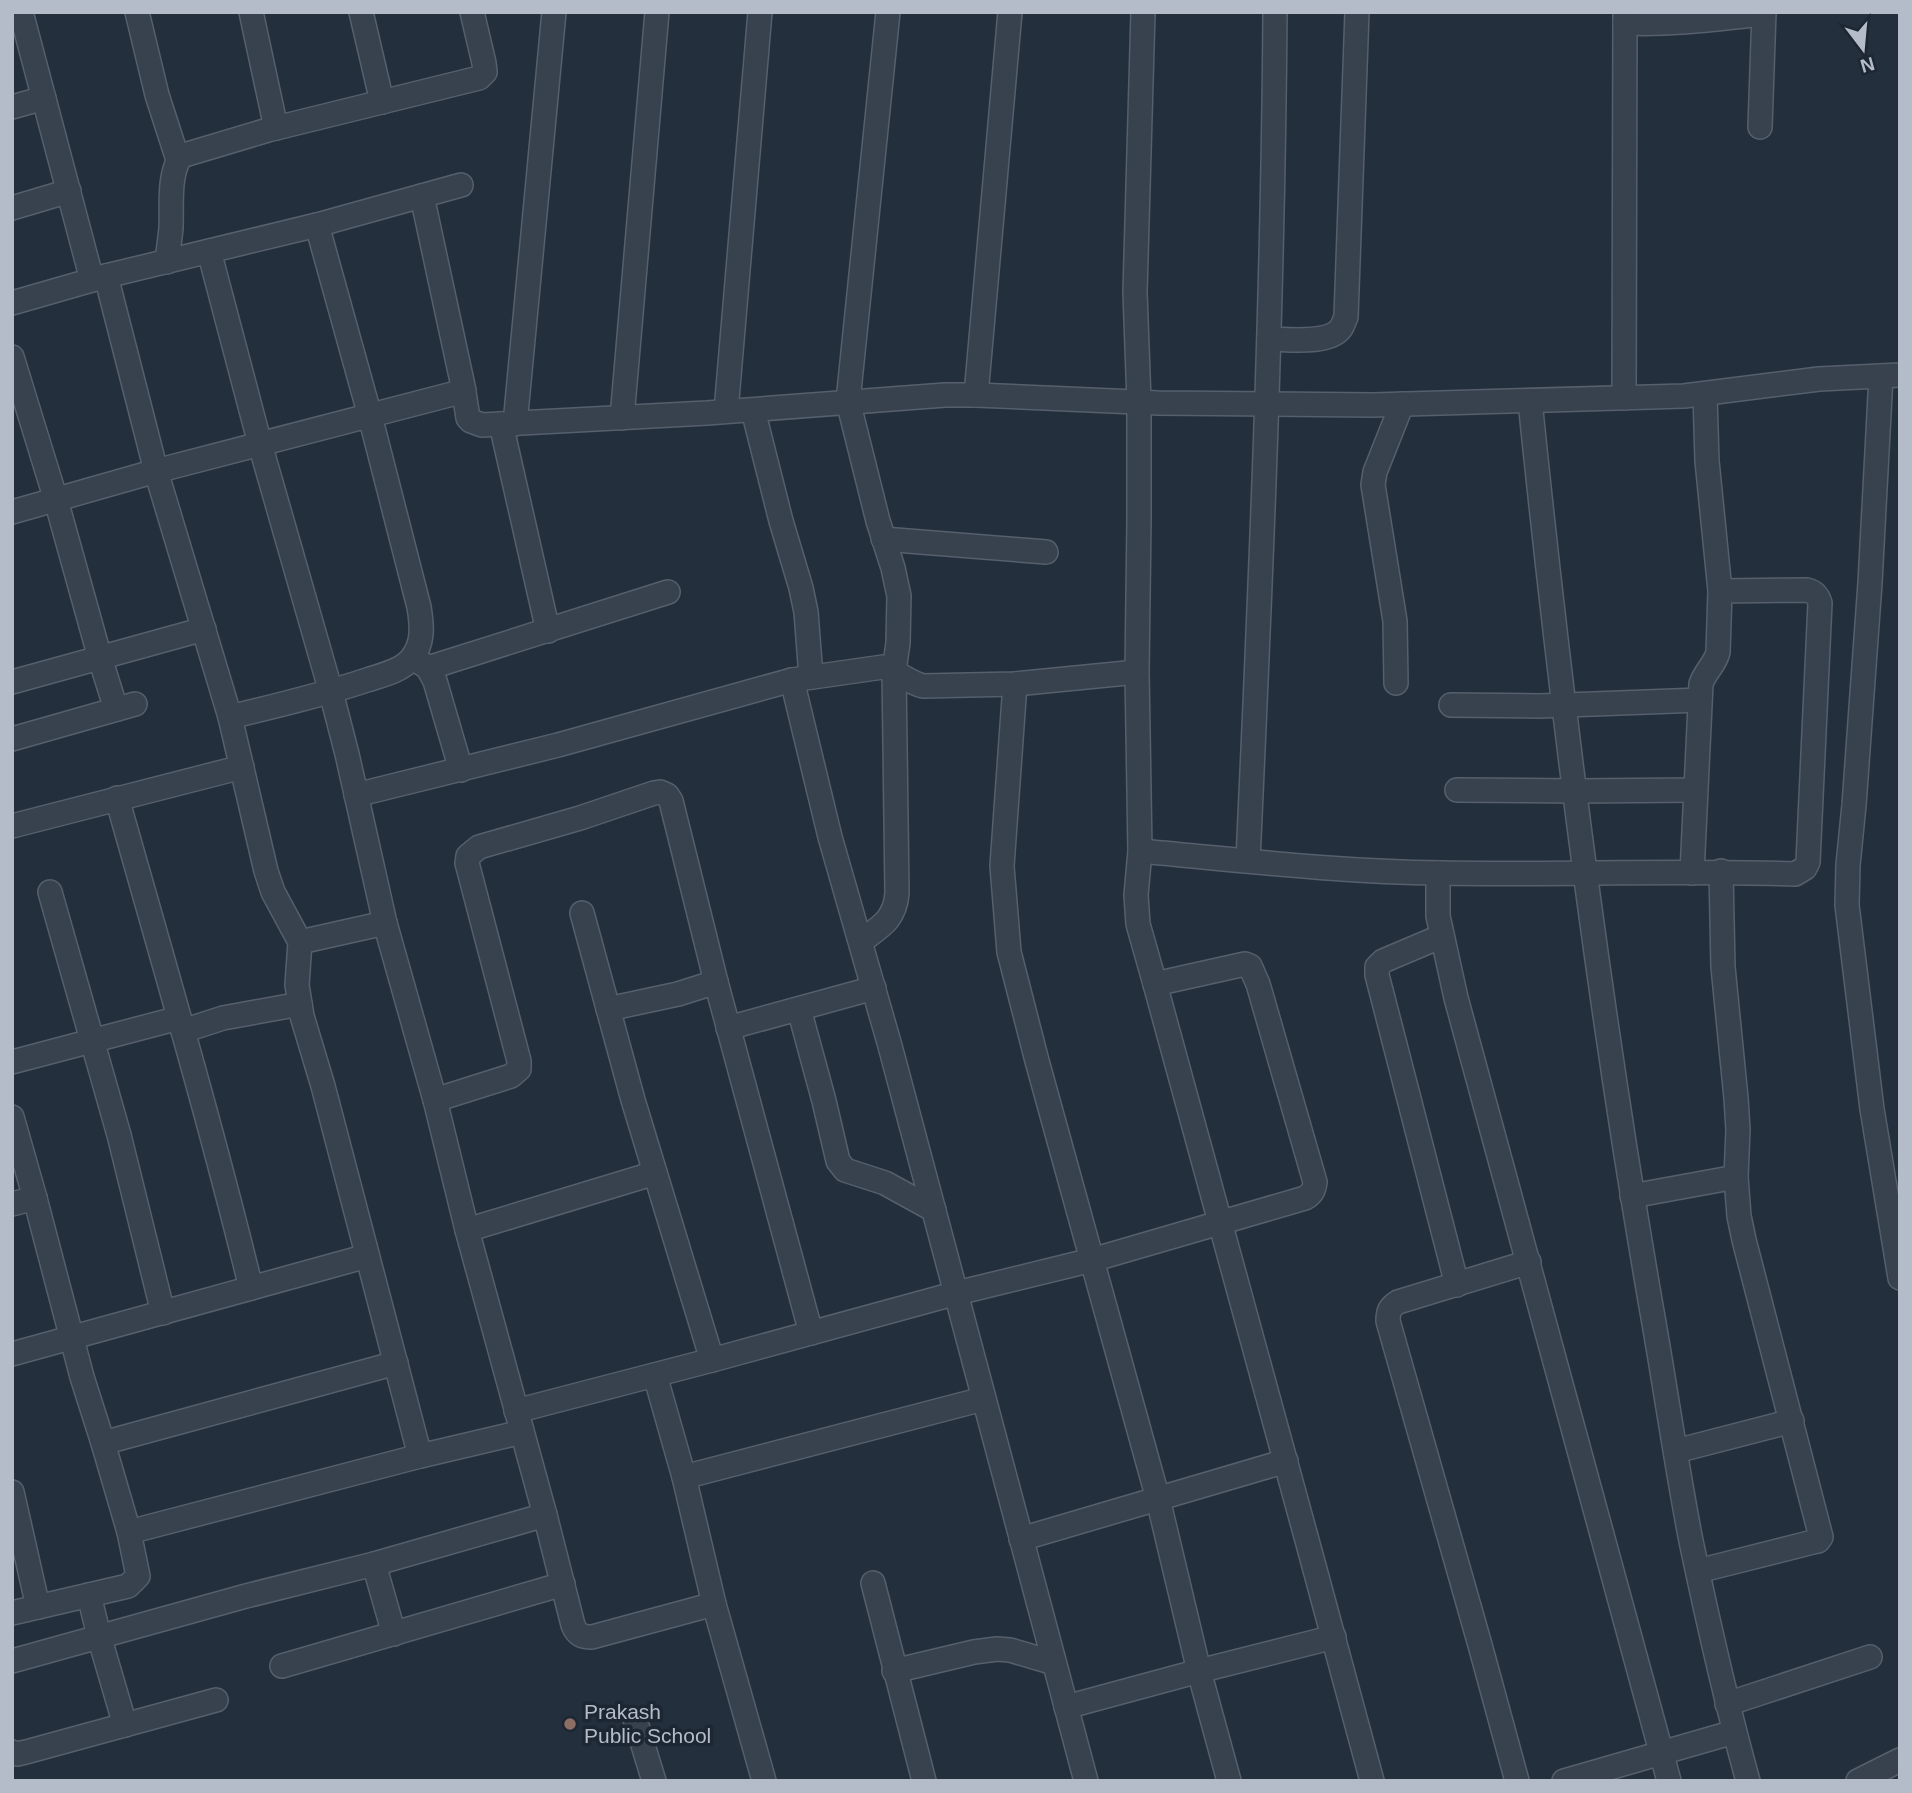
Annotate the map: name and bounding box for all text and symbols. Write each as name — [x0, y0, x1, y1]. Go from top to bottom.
north arrow — [1828, 14, 1898, 84]
text: N — [1858, 53, 1877, 77]
place label: Prakash Public School — [584, 1700, 711, 1747]
marker: Prakash Public School — [562, 1716, 578, 1732]

